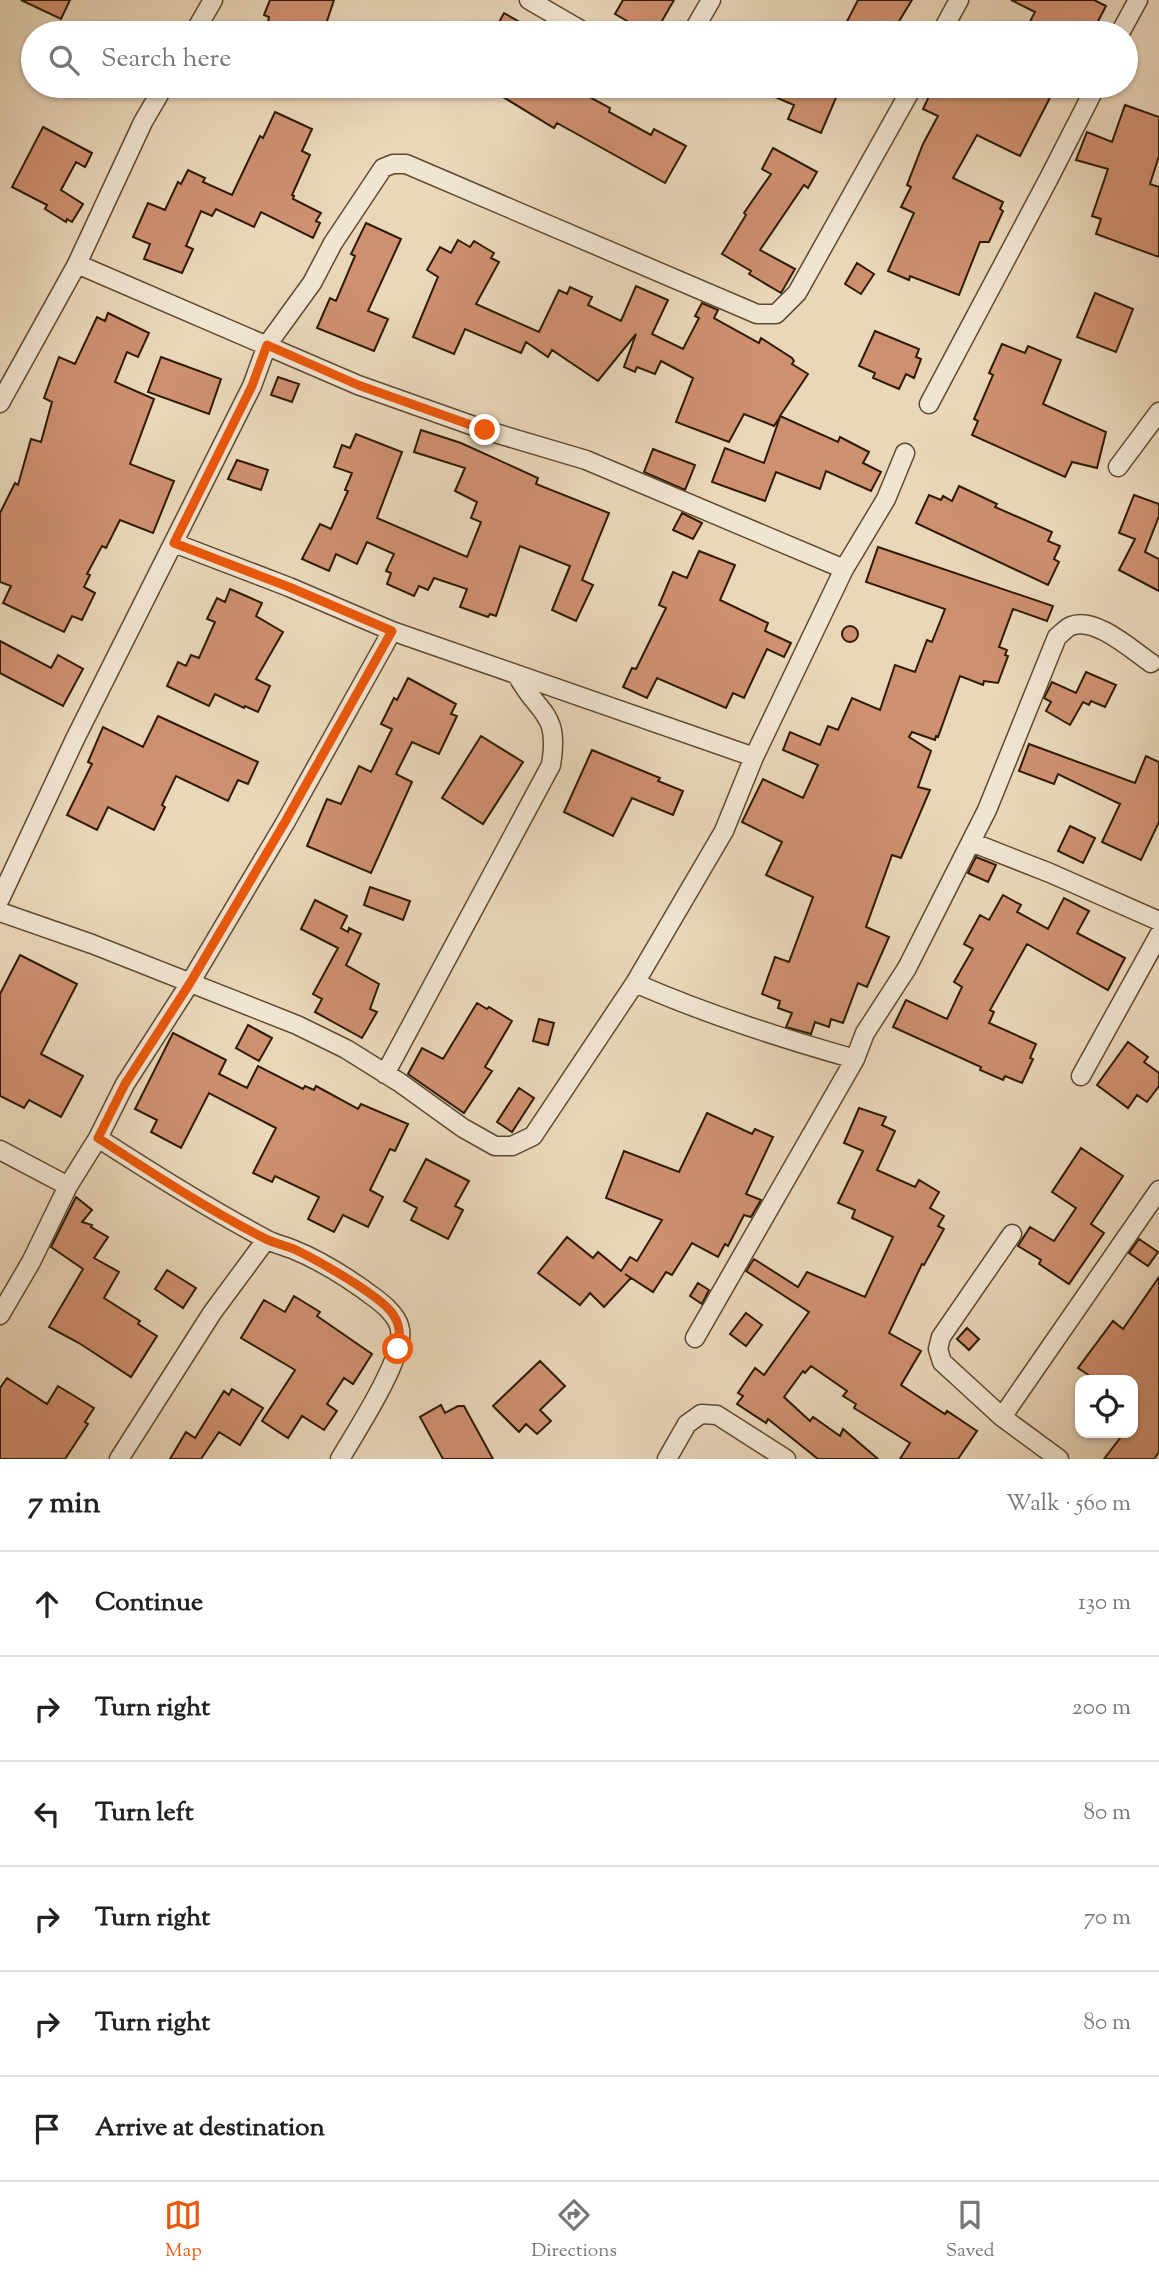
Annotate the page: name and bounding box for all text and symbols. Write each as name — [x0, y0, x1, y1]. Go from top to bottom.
search box — [21, 21, 1138, 98]
icon: search — [45, 41, 83, 79]
text: Search here — [101, 41, 231, 78]
route end — [469, 414, 500, 445]
route start — [382, 1333, 413, 1364]
map controls — [1075, 1375, 1138, 1438]
button: locate — [1075, 1375, 1138, 1438]
text: 7 min — [28, 1483, 100, 1526]
text: Walk · 560 m — [1006, 1488, 1131, 1521]
icon: ahead — [28, 1585, 66, 1623]
text: Continue — [95, 1585, 203, 1622]
text: 130 m — [1078, 1587, 1131, 1620]
icon: right — [28, 1690, 66, 1728]
text: Turn right — [95, 1690, 210, 1727]
text: 200 m — [1072, 1692, 1131, 1725]
icon: left — [28, 1795, 66, 1833]
text: Turn left — [95, 1795, 194, 1832]
text: 80 m — [1083, 1797, 1131, 1830]
icon: right — [28, 1900, 66, 1938]
text: Turn right — [95, 1900, 210, 1937]
text: 70 m — [1084, 1902, 1131, 1935]
icon: right — [28, 2005, 66, 2043]
text: Turn right — [95, 2005, 210, 2042]
text: 80 m — [1083, 2007, 1131, 2040]
icon: arrive — [28, 2110, 66, 2148]
text: Arrive at destination — [95, 2110, 325, 2147]
tab: Map — [164, 2196, 202, 2265]
tab: Directions — [531, 2196, 617, 2265]
tab: Saved — [946, 2196, 995, 2265]

